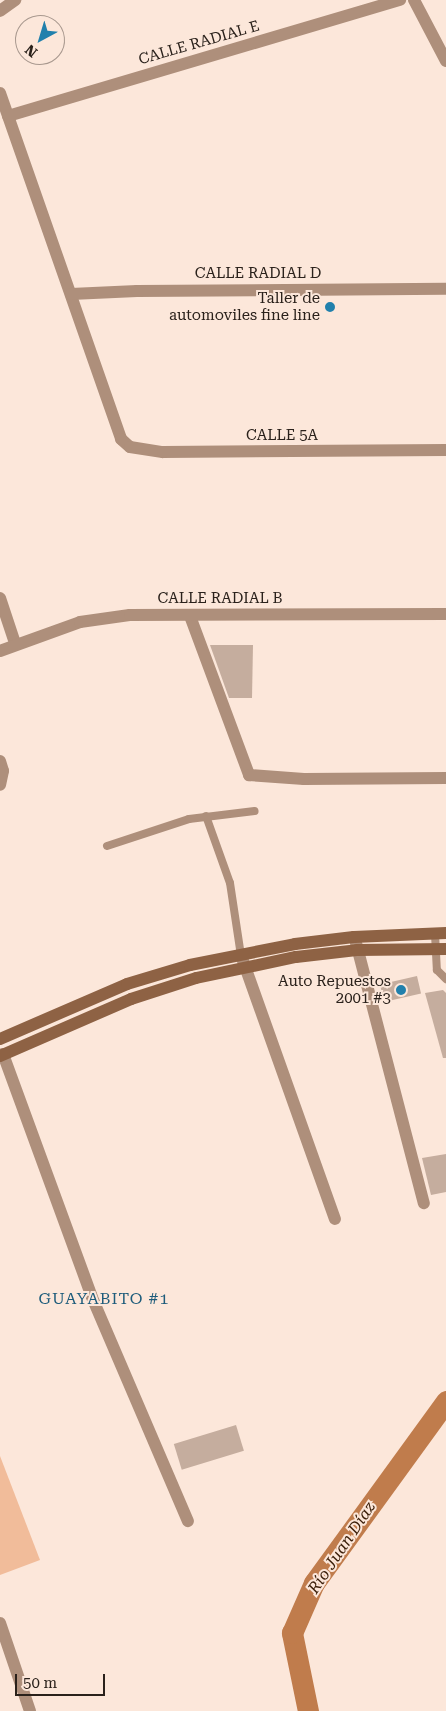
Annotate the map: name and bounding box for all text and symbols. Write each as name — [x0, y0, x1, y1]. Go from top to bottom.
north arrow — [15, 15, 65, 65]
street label: CALLE RADIAL E — [137, 17, 261, 69]
text: N — [22, 41, 40, 60]
street label: CALLE RADIAL D — [195, 265, 321, 283]
place label: Taller de automoviles fine line — [169, 289, 320, 324]
marker: Taller de automoviles fine line — [324, 301, 336, 313]
street label: CALLE 5A — [246, 427, 318, 445]
street label: CALLE RADIAL B — [157, 590, 283, 608]
place label: Auto Repuestos 2001 #3 — [278, 972, 391, 1007]
marker: Auto Repuestos 2001 #3 — [395, 984, 407, 996]
district label: GUAYABITO #1 — [37, 1289, 171, 1309]
water label: Río Juan Díaz — [304, 1499, 380, 1597]
scale bar — [18, 1664, 108, 1696]
text: 50 m — [23, 1674, 57, 1692]

